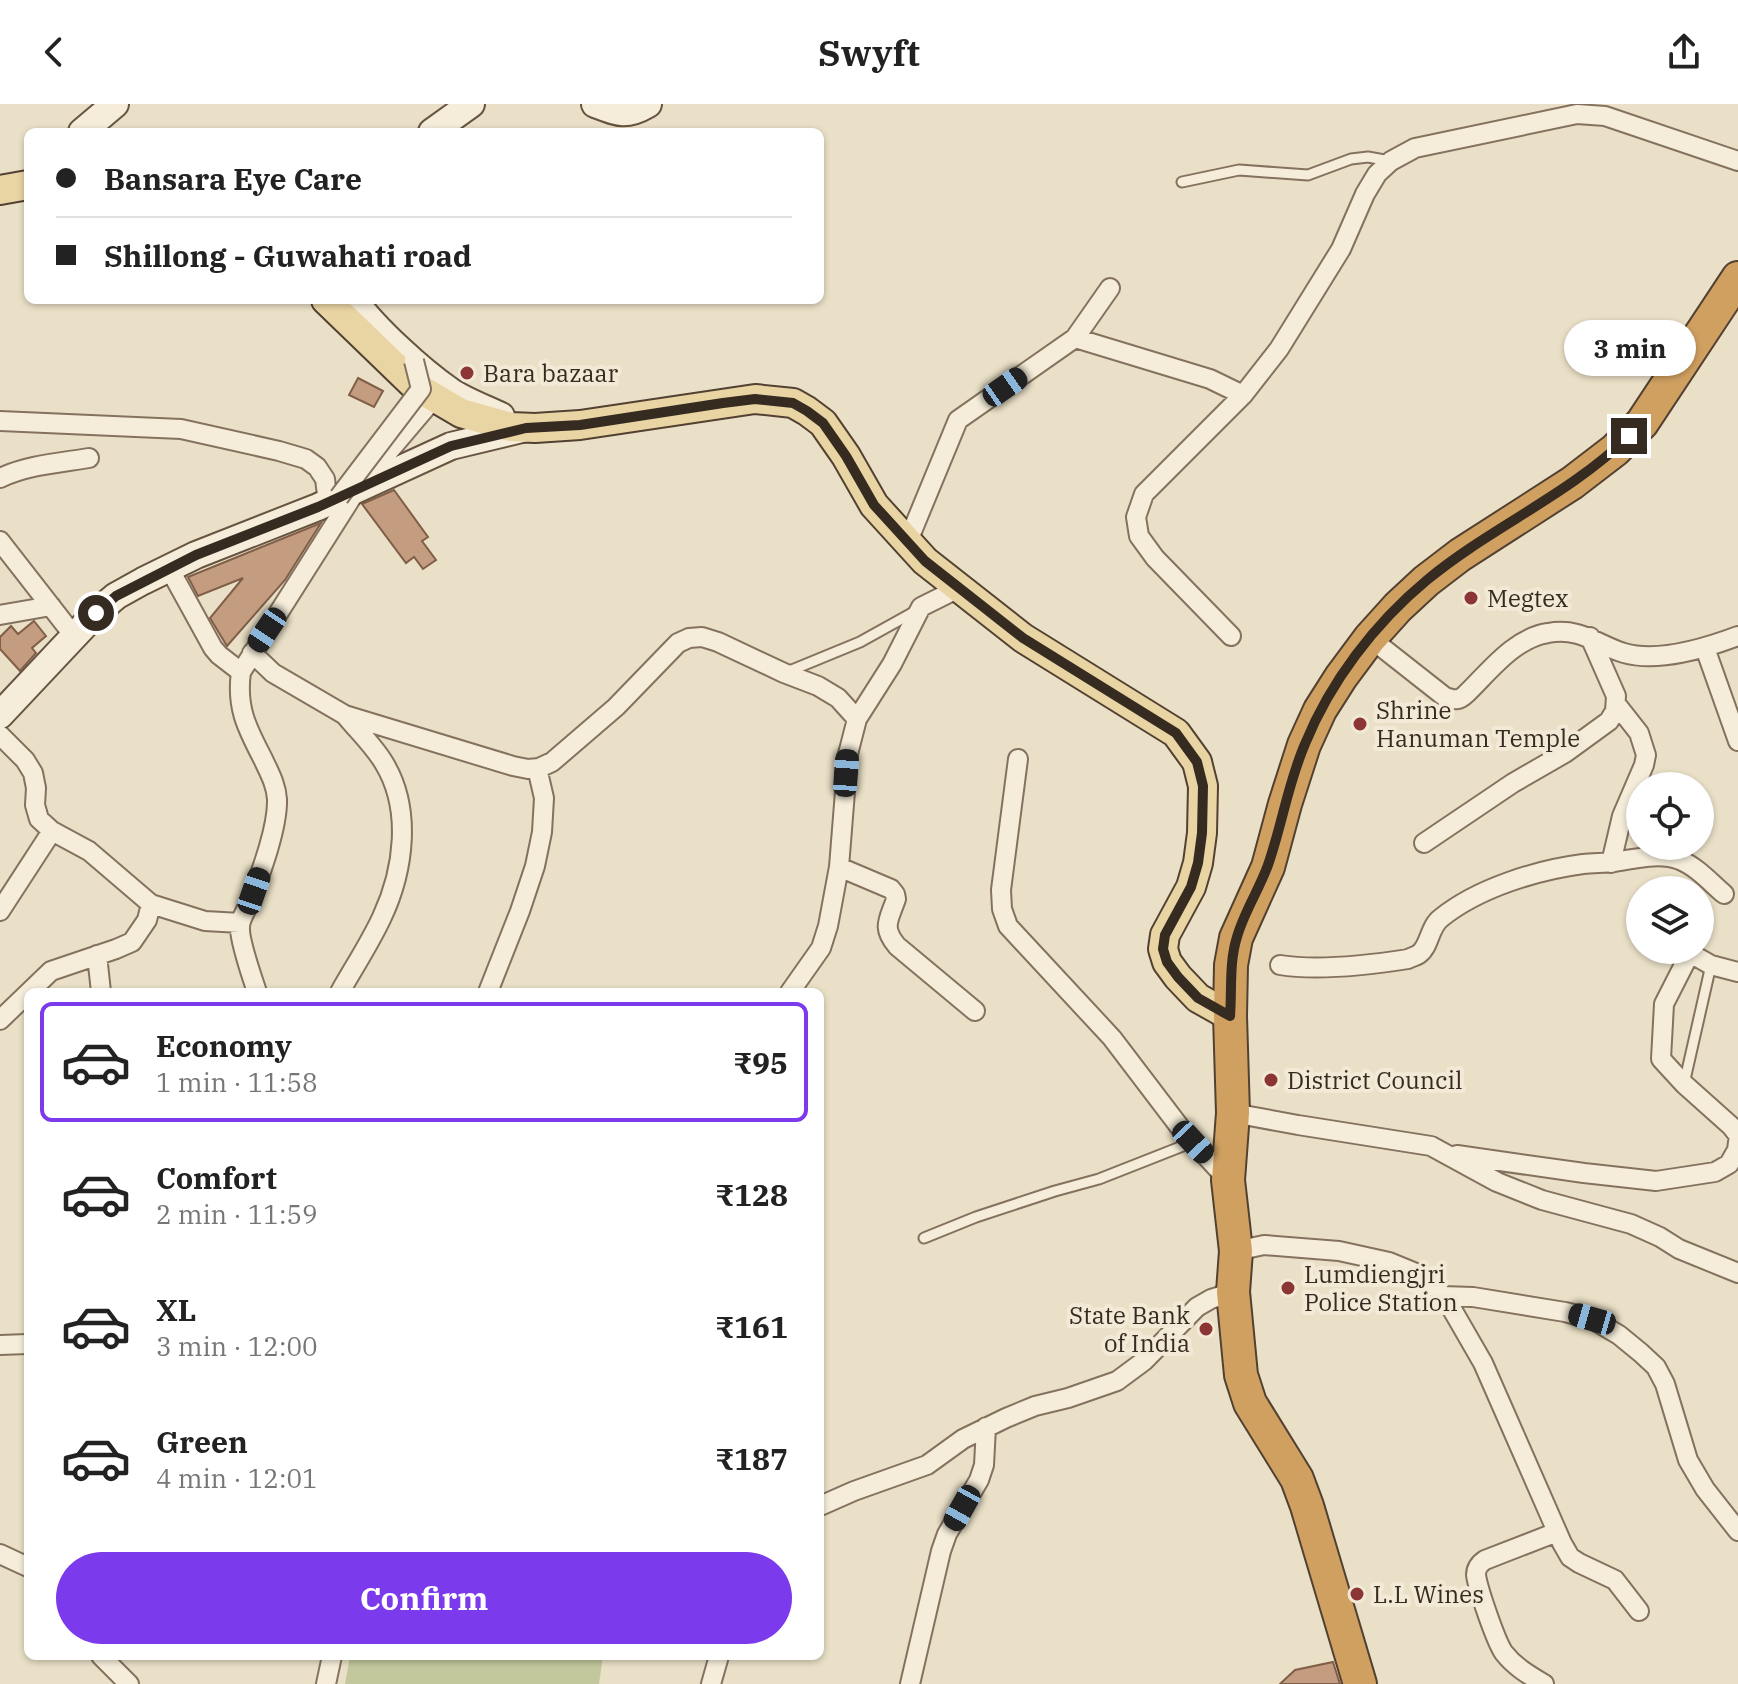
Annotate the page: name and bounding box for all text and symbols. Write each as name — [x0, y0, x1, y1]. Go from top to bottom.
text: Swyft — [818, 29, 920, 76]
icon: back — [32, 30, 76, 74]
icon: share — [1662, 30, 1706, 74]
text: Bansara Eye Care — [104, 159, 362, 198]
text: Shillong - Guwahati road — [104, 236, 472, 275]
callout: 3 min — [1563, 320, 1695, 376]
text: 3 min — [1594, 331, 1666, 365]
place label: Bara bazaar — [483, 357, 619, 389]
car — [978, 363, 1032, 411]
marker: Bara bazaar — [458, 364, 476, 382]
route end — [1611, 418, 1647, 454]
place label: Megtex — [1487, 582, 1568, 614]
marker: Megtex — [1462, 589, 1480, 607]
route start — [78, 595, 114, 631]
car — [244, 603, 290, 657]
place label: Shrine Hanuman Temple — [1376, 694, 1580, 754]
marker: Shrine Hanuman Temple — [1351, 715, 1369, 733]
car — [832, 748, 860, 798]
map controls — [1626, 772, 1714, 964]
button: locate — [1626, 772, 1714, 860]
car — [235, 864, 273, 918]
button: layers — [1626, 876, 1714, 964]
icon: car — [60, 1026, 132, 1098]
text: Economy — [156, 1026, 292, 1065]
text: ₹95 — [733, 1043, 788, 1082]
place label: District Council — [1287, 1064, 1462, 1096]
text: 1 min · 11:58 — [156, 1065, 318, 1099]
marker: District Council — [1262, 1071, 1280, 1089]
car — [1168, 1116, 1218, 1168]
icon: car — [60, 1158, 132, 1230]
text: Comfort — [156, 1158, 277, 1197]
text: ₹128 — [715, 1175, 788, 1214]
text: 2 min · 11:59 — [156, 1197, 318, 1231]
place label: Lumdiengjri Police Station — [1304, 1258, 1458, 1318]
marker: Lumdiengjri Police Station — [1279, 1279, 1297, 1297]
icon: car — [60, 1290, 132, 1362]
text: XL — [156, 1290, 196, 1329]
place label: State Bank of India — [1069, 1299, 1190, 1359]
car — [1566, 1301, 1618, 1337]
text: ₹161 — [715, 1307, 788, 1346]
marker: State Bank of India — [1197, 1320, 1215, 1338]
text: 3 min · 12:00 — [156, 1329, 318, 1363]
icon: car — [60, 1422, 132, 1494]
text: Green — [156, 1422, 248, 1461]
text: ₹187 — [715, 1439, 788, 1478]
text: 4 min · 12:01 — [156, 1461, 318, 1495]
car — [940, 1481, 984, 1535]
button: Confirm — [56, 1552, 792, 1644]
place label: L.L Wines — [1373, 1578, 1484, 1610]
marker: L.L Wines — [1348, 1585, 1366, 1603]

